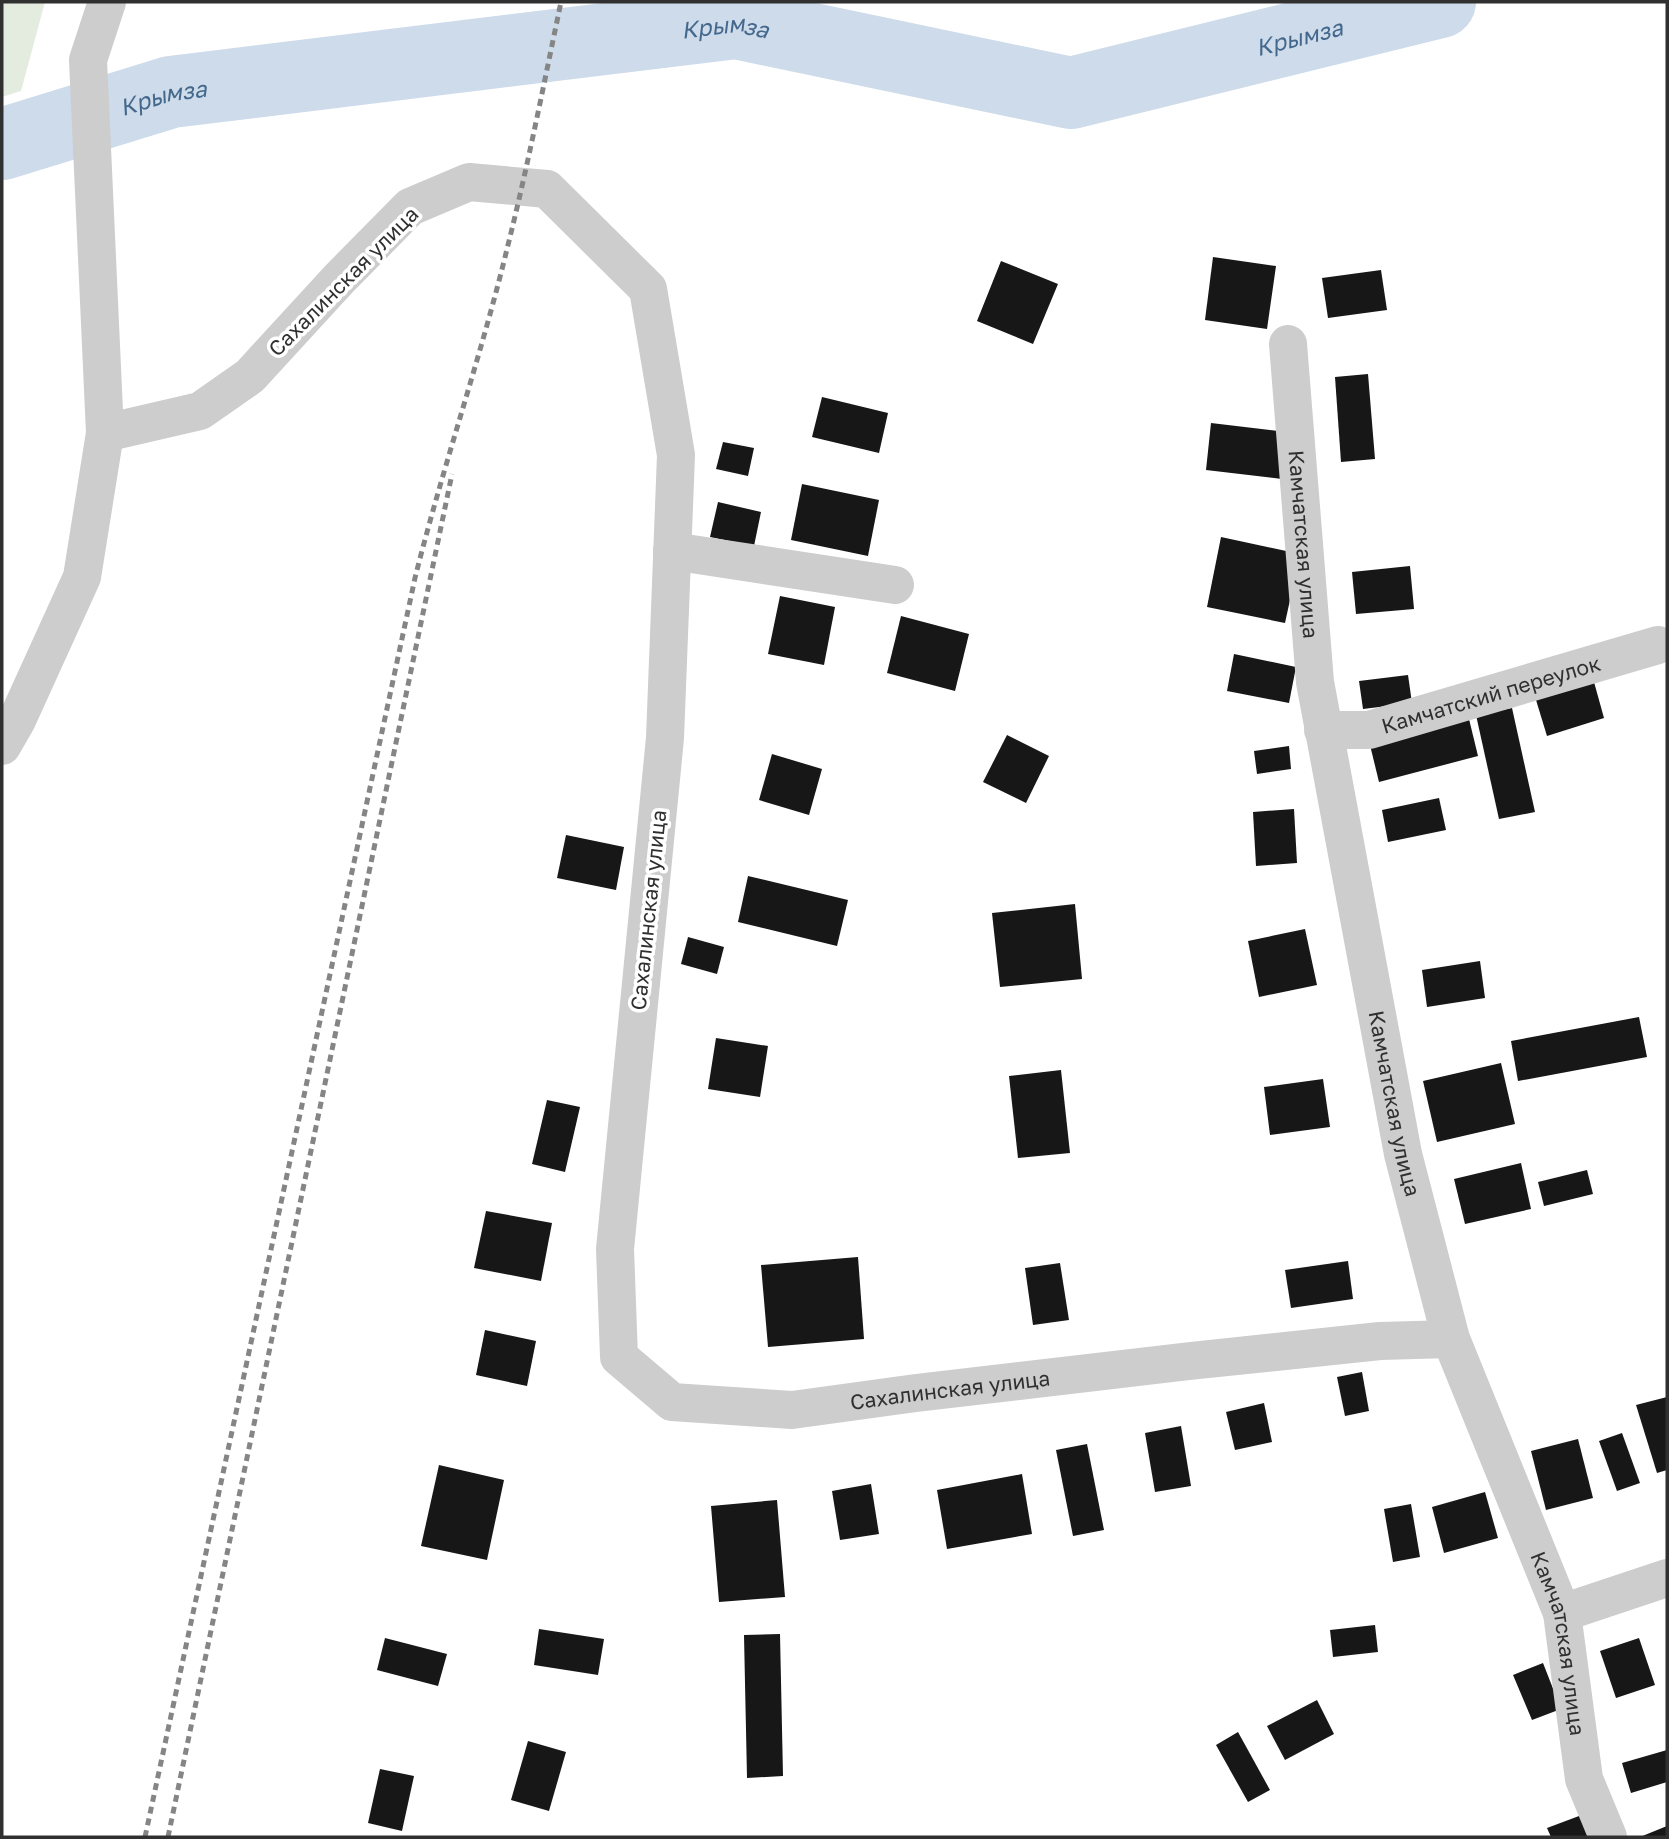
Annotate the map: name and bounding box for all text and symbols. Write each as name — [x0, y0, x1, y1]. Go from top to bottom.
water label: Крымза — [679, 8, 772, 44]
water label: Крымза — [1253, 12, 1346, 61]
water label: Крымза — [116, 74, 209, 121]
street label: Сахалинская улица — [263, 201, 423, 361]
street label: Камчатская улица — [1284, 449, 1324, 640]
street label: Камчатский переулок — [1378, 650, 1603, 739]
street label: Сахалинская улица — [625, 809, 671, 1011]
street label: Камчатская улица — [1364, 1008, 1426, 1199]
street label: Сахалинская улица — [848, 1364, 1051, 1415]
street label: Камчатская улица — [1525, 1547, 1591, 1737]

